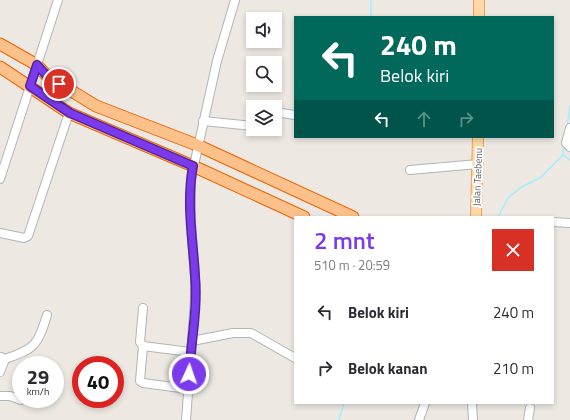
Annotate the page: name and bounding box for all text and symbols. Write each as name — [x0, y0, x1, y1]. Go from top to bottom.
map controls — [246, 12, 282, 136]
button: sound — [246, 12, 282, 48]
text: 240 m — [380, 23, 457, 66]
icon: left — [314, 32, 366, 84]
button: search — [246, 56, 282, 92]
text: Belok kiri — [380, 62, 449, 89]
pin — [42, 67, 76, 101]
icon: arrive — [48, 73, 70, 95]
button: layers — [246, 100, 282, 136]
icon: left — [371, 108, 393, 130]
icon: ahead — [413, 108, 435, 130]
icon: right — [455, 108, 477, 130]
street label: Jalan Taebenu — [469, 148, 486, 206]
text: 2 mnt — [314, 222, 375, 258]
button: close — [492, 229, 534, 271]
text: 510 m · 20:59 — [314, 255, 390, 275]
icon: left — [314, 301, 336, 323]
text: Belok kiri — [348, 301, 409, 324]
text: 240 m — [493, 301, 534, 324]
position arrow — [168, 353, 210, 395]
speed limit sign: 40 — [72, 356, 124, 408]
icon: right — [314, 357, 336, 379]
text: Belok kanan — [348, 357, 428, 380]
text: 210 m — [493, 357, 534, 380]
text: 29 — [27, 361, 49, 392]
text: km/h — [27, 384, 49, 399]

